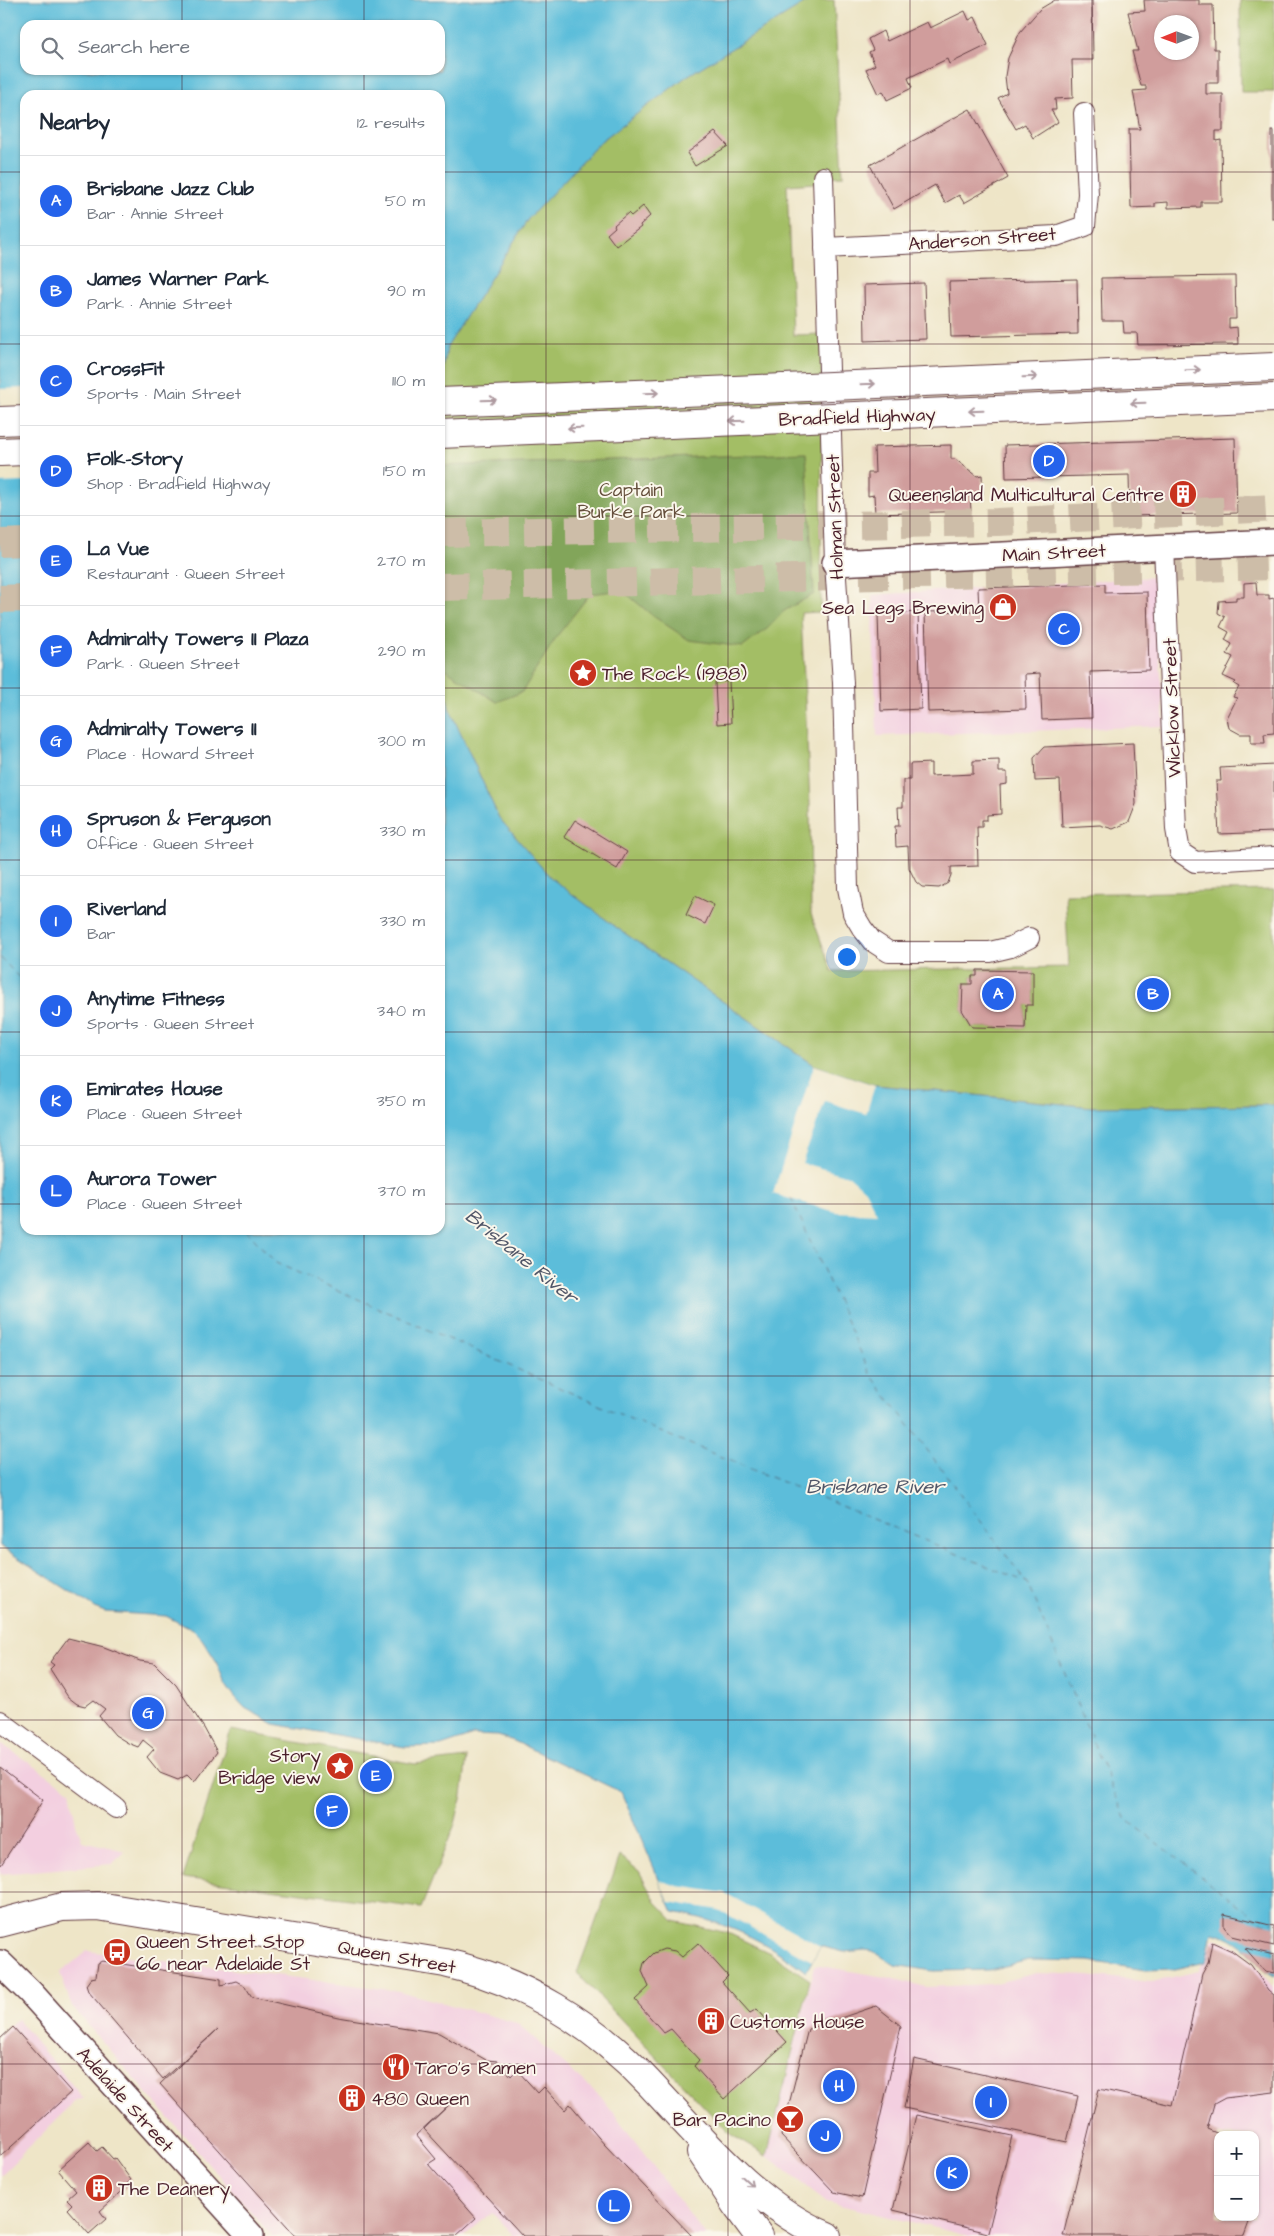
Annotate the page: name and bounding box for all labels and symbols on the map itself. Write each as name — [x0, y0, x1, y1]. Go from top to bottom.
north arrow — [1154, 15, 1199, 60]
street label: Anderson Street — [907, 221, 1057, 258]
one-way arrow — [1184, 365, 1200, 375]
one-way arrow — [1022, 373, 1038, 382]
one-way arrow — [860, 380, 876, 389]
one-way arrow — [643, 389, 659, 398]
one-way arrow — [480, 396, 496, 405]
one-way arrow — [1130, 399, 1146, 408]
street label: Bradfield Highway — [778, 401, 937, 435]
one-way arrow — [968, 406, 984, 415]
one-way arrow — [729, 416, 745, 425]
one-way arrow — [567, 423, 583, 432]
pin: D — [1033, 442, 1065, 480]
street label: Holman Street — [820, 454, 851, 580]
park label: Captain Burke Park — [577, 477, 685, 526]
building icon: Queensland Multicultural Centre — [1168, 479, 1198, 509]
place label: Queensland Multicultural Centre — [888, 482, 1164, 509]
street label: Main Street — [1001, 537, 1107, 570]
shop icon: Sea Legs Brewing — [988, 592, 1018, 622]
place label: Sea Legs Brewing — [822, 595, 984, 623]
pin: C — [1048, 610, 1080, 648]
street label: Wicklow Street — [1157, 637, 1188, 778]
place icon: The Rock (1988) — [568, 658, 598, 688]
place label: The Rock (1988) — [602, 661, 747, 688]
your location — [834, 944, 860, 970]
pin: A — [982, 975, 1014, 1013]
pin: B — [1137, 975, 1169, 1013]
water label: Brisbane River — [459, 1202, 585, 1312]
water label: Brisbane River — [806, 1473, 946, 1501]
pin: G — [132, 1694, 164, 1732]
place label: Story Bridge view — [218, 1743, 322, 1793]
place icon: Story Bridge view — [325, 1751, 355, 1781]
pin: E — [360, 1757, 392, 1795]
pin: F — [316, 1792, 348, 1830]
place label: Queen Street Stop 66 near Adelaide St — [136, 1929, 311, 1978]
street label: Queen Street — [336, 1934, 458, 1981]
bus stop icon: Queen Street Stop 66 near Adelaide St — [102, 1937, 132, 1967]
building icon: Customs House — [696, 2006, 726, 2036]
place label: Customs House — [730, 2009, 865, 2036]
street label: Adelaide Street — [70, 2041, 180, 2159]
restaurant icon: Taro's Ramen — [381, 2052, 411, 2082]
place label: Taro's Ramen — [415, 2055, 536, 2082]
pin: H — [823, 2067, 855, 2105]
building icon: 480 Queen — [337, 2083, 367, 2113]
pin: I — [975, 2083, 1007, 2121]
place label: 480 Queen — [371, 2086, 469, 2113]
bar icon: Bar Pacino — [775, 2104, 805, 2134]
place label: Bar Pacino — [673, 2107, 771, 2134]
pin: J — [809, 2117, 841, 2155]
pin: K — [936, 2154, 968, 2192]
building icon: The Deanery — [84, 2173, 114, 2203]
one-way arrow — [741, 2175, 754, 2187]
place label: The Deanery — [118, 2176, 231, 2204]
pin: L — [598, 2187, 630, 2225]

